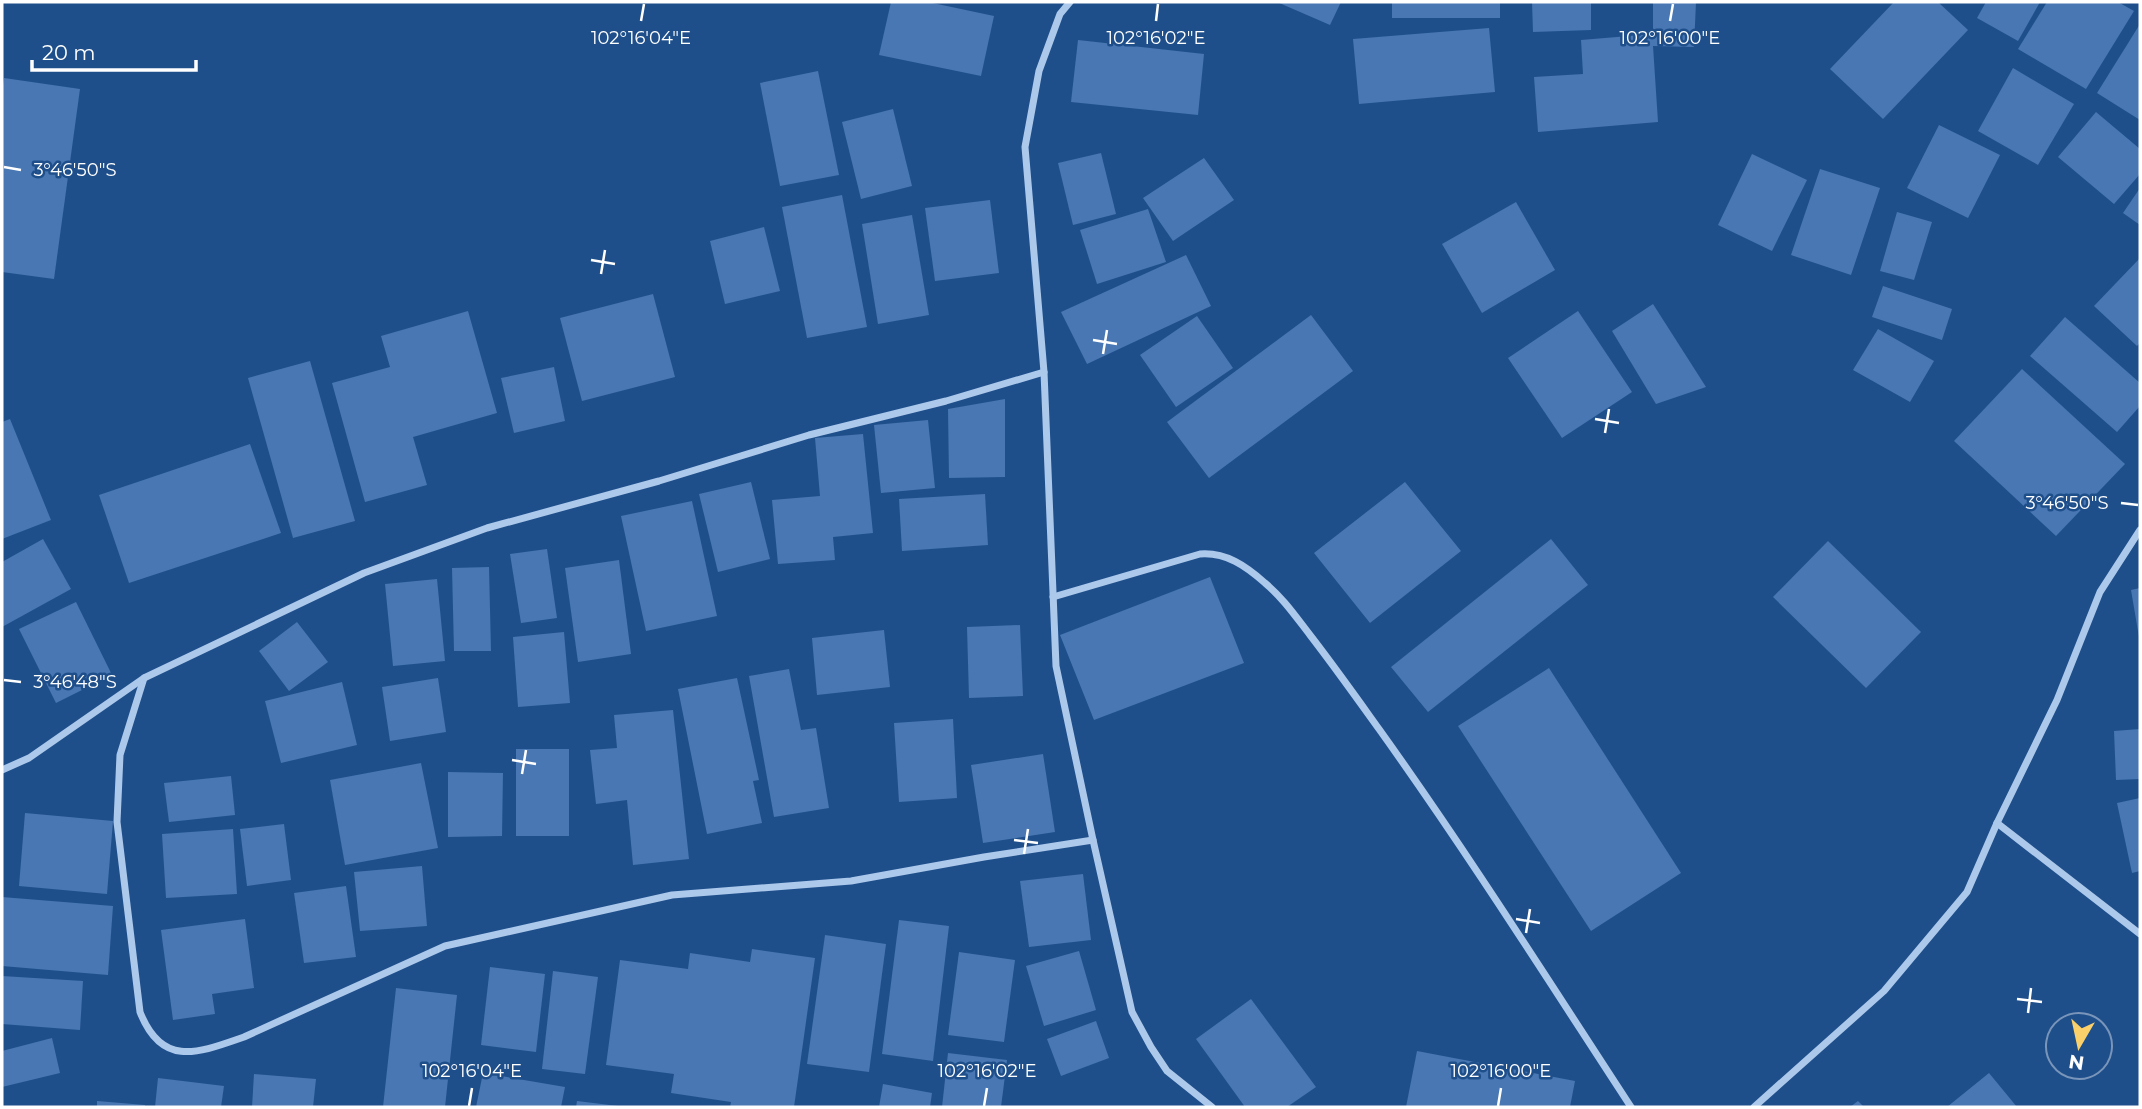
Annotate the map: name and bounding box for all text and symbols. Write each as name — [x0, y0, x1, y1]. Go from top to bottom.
text: 102°16'04"E — [591, 27, 691, 49]
text: 102°16'02"E — [1107, 27, 1205, 49]
text: 102°16'00"E — [1620, 27, 1720, 49]
scale bar — [32, 28, 196, 72]
text: 20 m — [42, 40, 96, 65]
text: 3°46'50"S — [33, 159, 117, 181]
text: 3°46'50"S — [2025, 492, 2109, 514]
text: 3°46'48"S — [33, 671, 117, 693]
north arrow — [2044, 1011, 2114, 1081]
text: N — [2067, 1050, 2086, 1075]
text: 102°16'04"E — [422, 1060, 522, 1082]
text: 102°16'02"E — [938, 1060, 1036, 1082]
text: 102°16'00"E — [1451, 1060, 1551, 1082]

